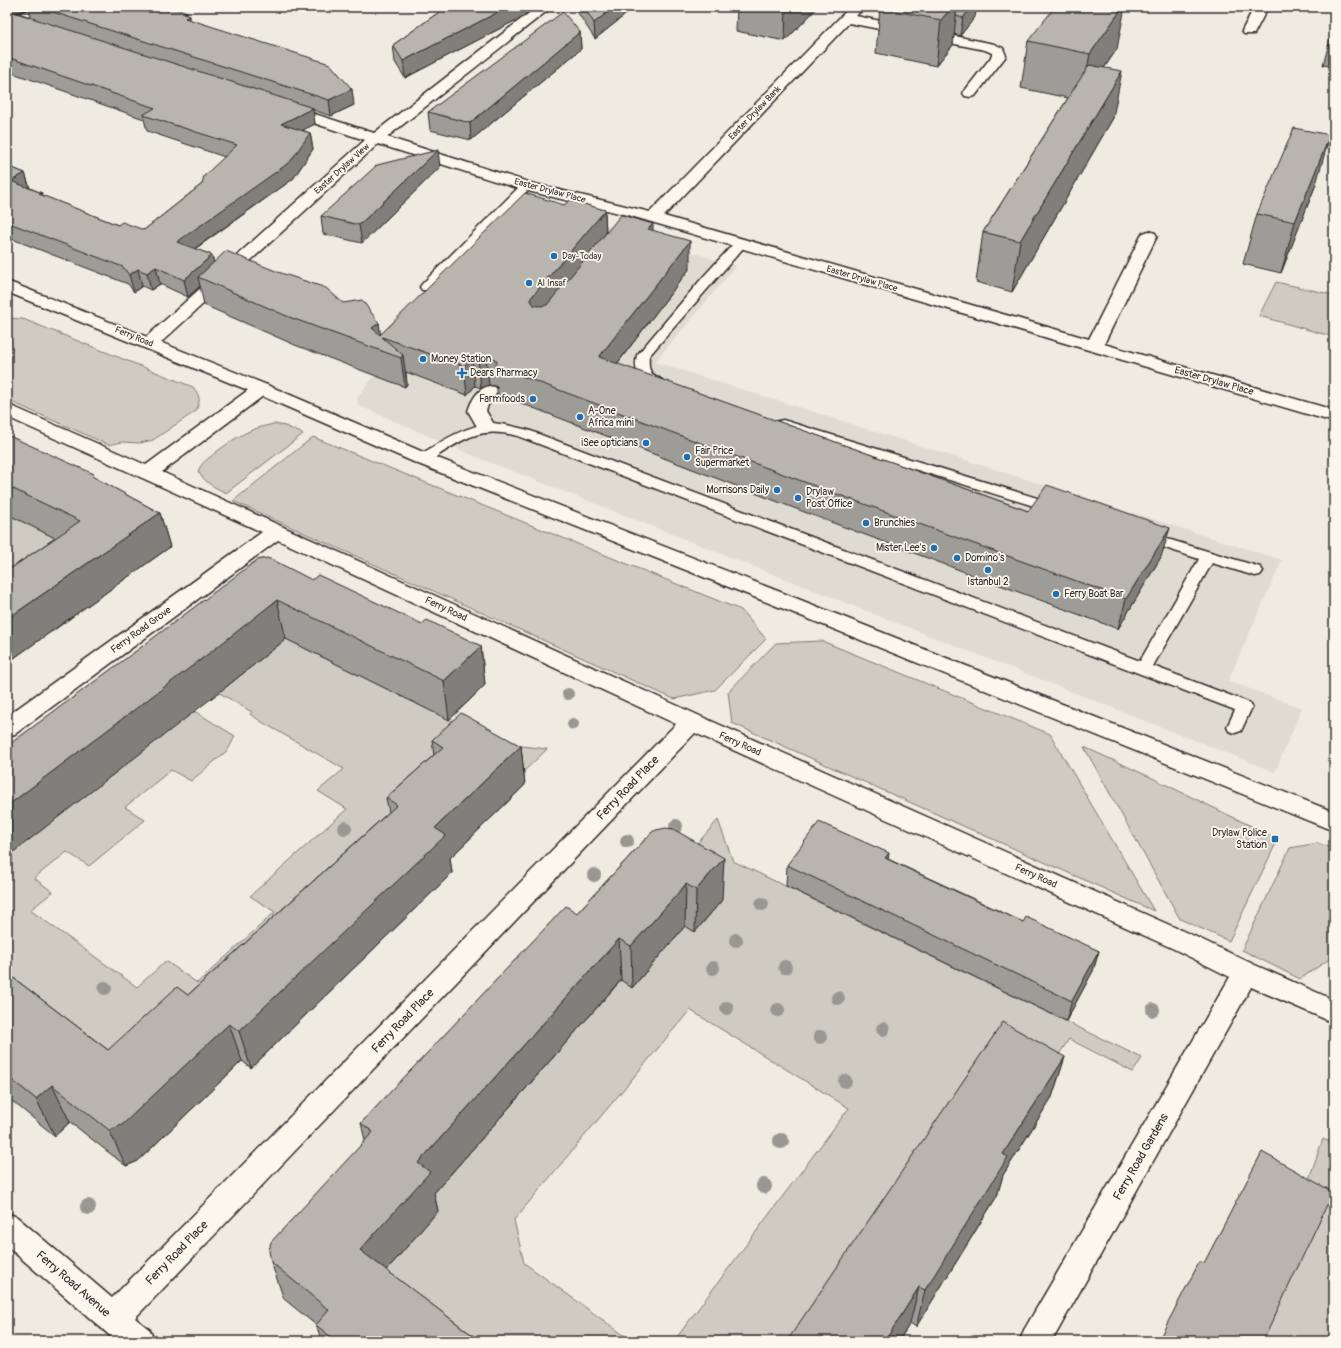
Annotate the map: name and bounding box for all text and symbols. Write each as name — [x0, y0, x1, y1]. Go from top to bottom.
street label: Easter Drylaw Bank — [726, 83, 784, 142]
street label: Easter Drylaw View — [312, 141, 372, 197]
street label: Easter Drylaw Place — [513, 176, 587, 206]
marker: Day-Today — [549, 251, 559, 261]
place label: Day-Today — [562, 251, 602, 262]
street label: Easter Drylaw Place — [825, 264, 899, 295]
marker: Al Insaf — [524, 278, 534, 288]
place label: Al Insaf — [537, 278, 567, 289]
street label: Ferry Road — [113, 324, 155, 350]
place label: Money Station — [431, 353, 492, 365]
marker: Money Station — [418, 354, 428, 364]
street label: Easter Drylaw Place — [1173, 364, 1255, 398]
place label: Dears Pharmacy — [470, 367, 538, 379]
marker: Dears Pharmacy — [457, 368, 467, 378]
place label: Farmfoods — [479, 393, 526, 405]
marker: Farmfoods — [528, 394, 538, 404]
place label: A-One Africa mini — [588, 405, 634, 429]
marker: A-One Africa mini — [575, 412, 585, 422]
place label: iSee opticians — [581, 437, 639, 449]
marker: iSee opticians — [641, 438, 651, 448]
place label: Fair Price Supermarket — [695, 445, 750, 469]
marker: Fair Price Supermarket — [682, 452, 692, 462]
place label: Morrisons Daily — [706, 484, 770, 496]
marker: Morrisons Daily — [772, 485, 782, 495]
place label: Drylaw Post Office — [806, 486, 852, 510]
marker: Drylaw Post Office — [793, 493, 803, 503]
place label: Brunchies — [874, 517, 916, 529]
marker: Brunchies — [861, 518, 871, 528]
place label: Mister Lee's — [876, 542, 927, 554]
marker: Mister Lee's — [929, 543, 939, 553]
place label: Domino's — [965, 552, 1005, 564]
marker: Domino's — [952, 553, 962, 563]
marker: Istanbul 2 — [983, 565, 993, 575]
place label: Istanbul 2 — [967, 576, 1009, 588]
place label: Ferry Boat Bar — [1064, 588, 1124, 600]
marker: Ferry Boat Bar — [1051, 589, 1061, 599]
street label: Ferry Road — [423, 594, 469, 624]
street label: Ferry Road Grove — [108, 604, 174, 656]
street label: Ferry Road — [717, 729, 763, 759]
street label: Ferry Road Place — [594, 753, 662, 823]
place label: Drylaw Police Station — [1212, 827, 1267, 851]
marker: Drylaw Police Station — [1270, 834, 1280, 844]
street label: Ferry Road — [1013, 861, 1059, 891]
street label: Ferry Road Place — [369, 986, 437, 1056]
street label: Ferry Road Gardens — [1110, 1110, 1172, 1203]
street label: Ferry Road Place — [143, 1218, 211, 1288]
street label: Ferry Road Avenue — [33, 1248, 113, 1320]

